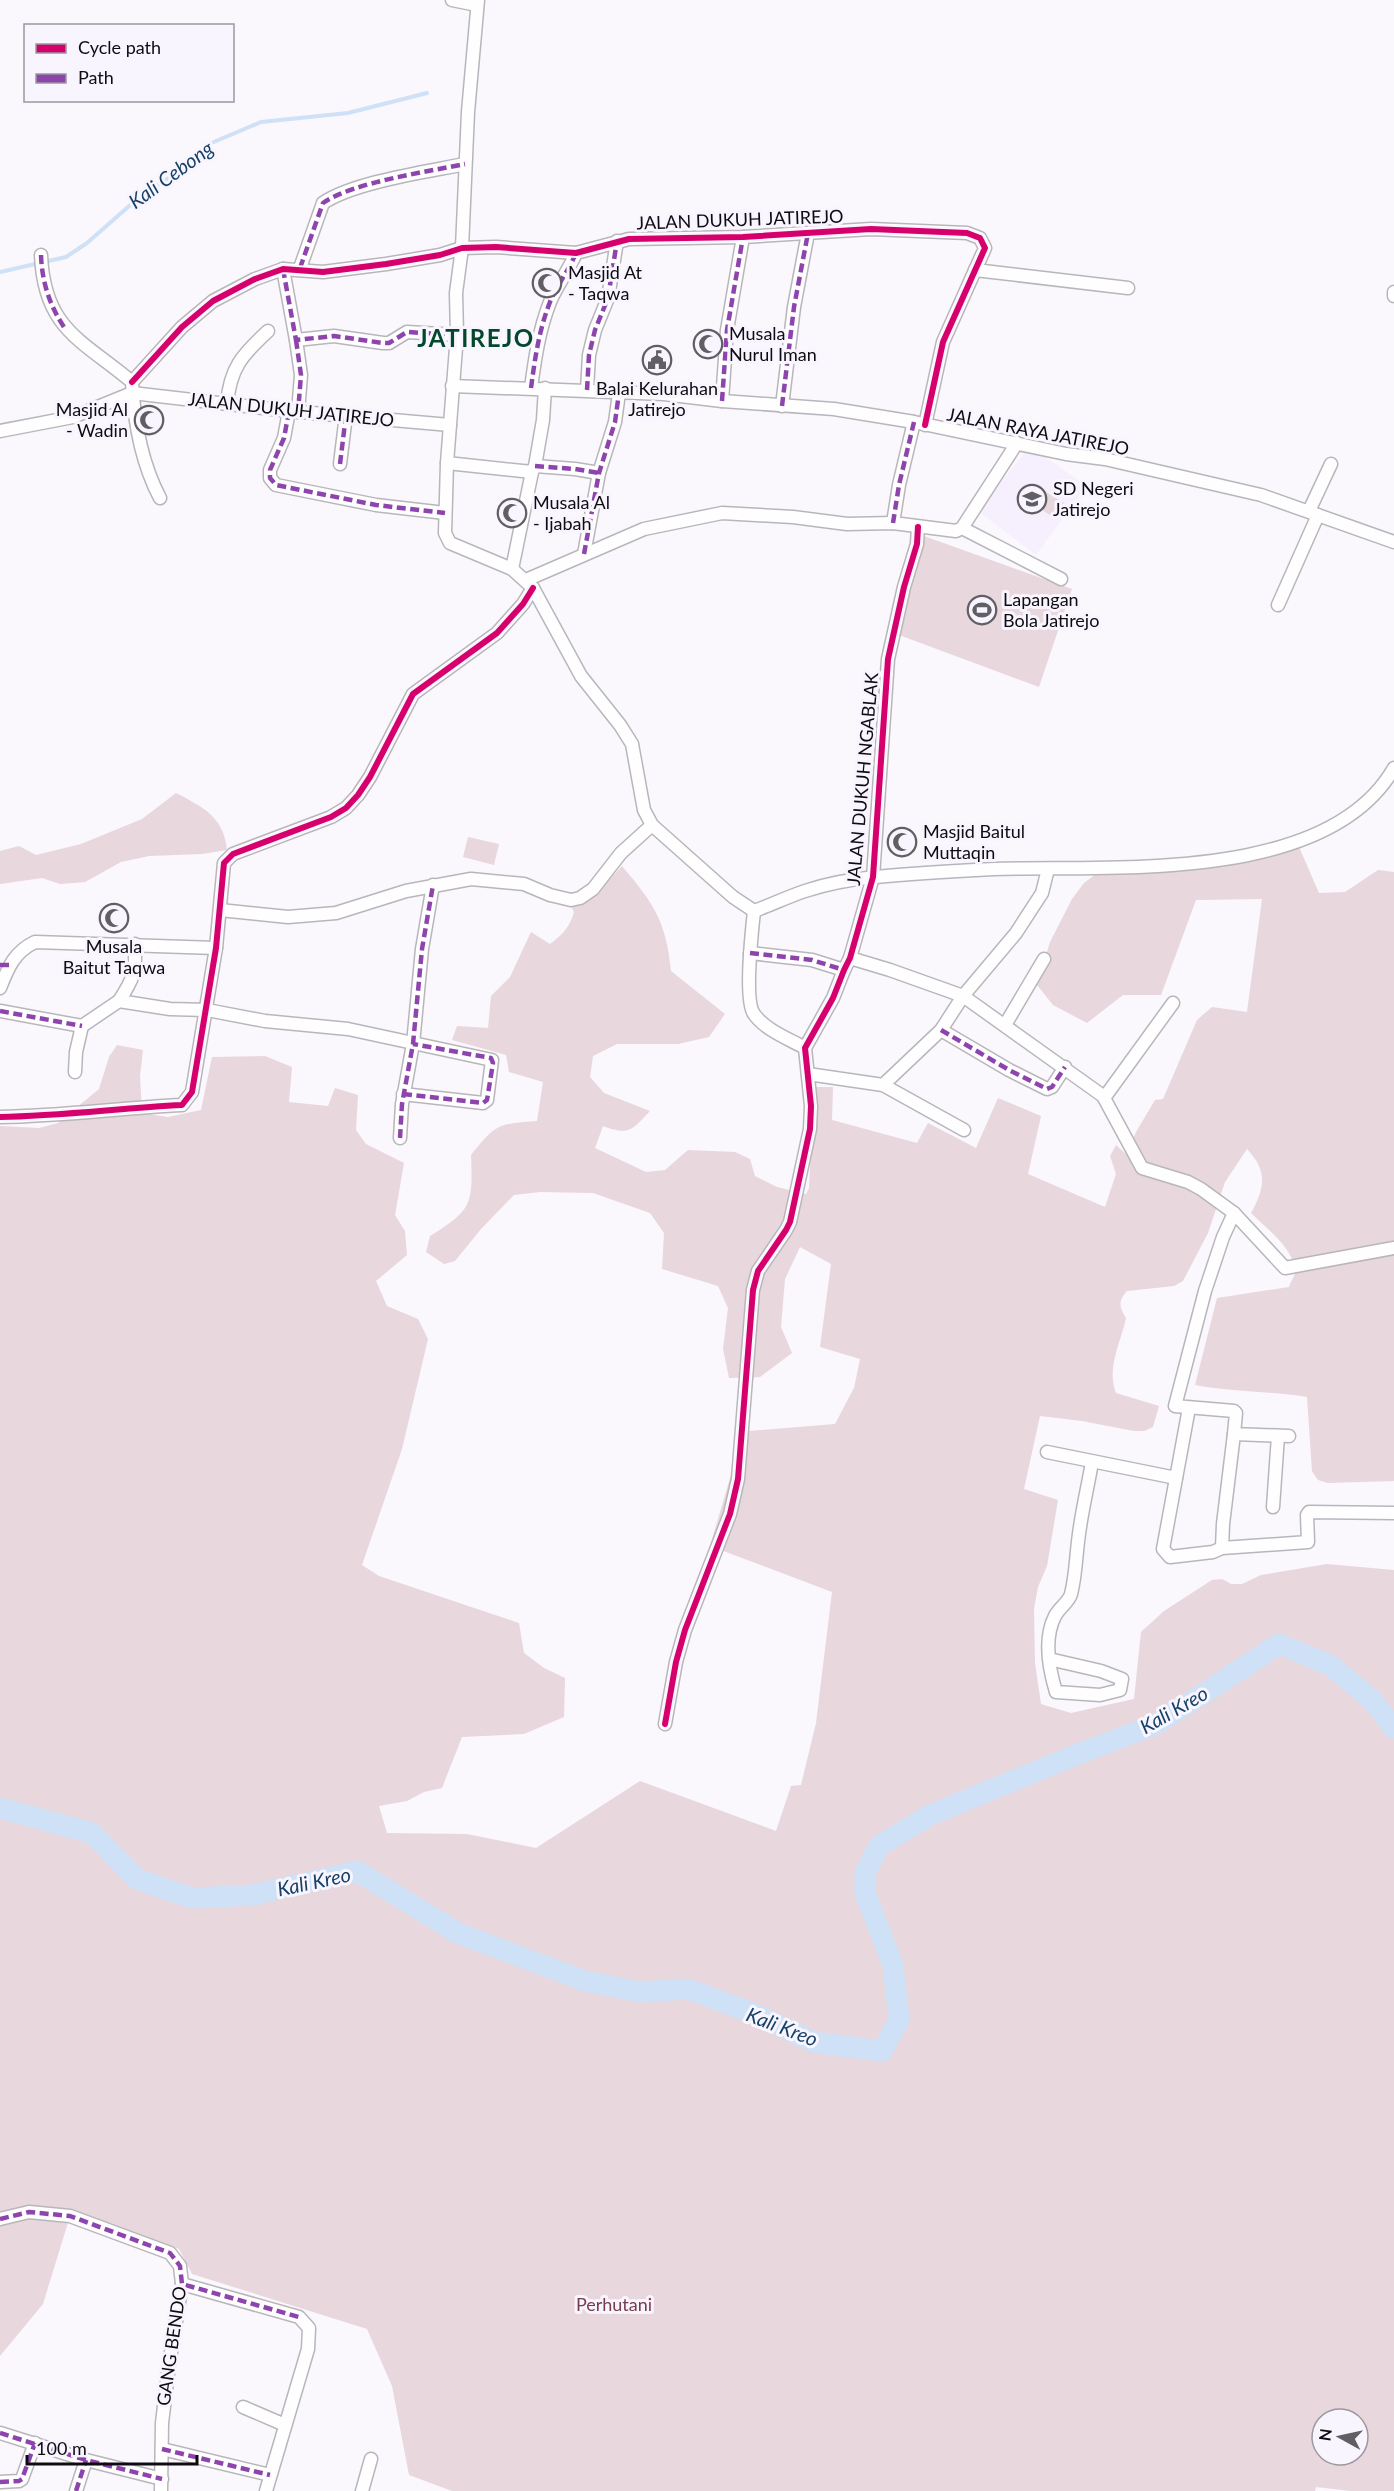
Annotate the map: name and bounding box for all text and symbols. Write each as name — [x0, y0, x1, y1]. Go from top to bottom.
legend — [24, 24, 234, 102]
text: Cycle path — [78, 36, 161, 58]
text: Path — [78, 66, 114, 88]
water label: Kali Cebong — [123, 135, 218, 213]
street label: JALAN DUKUH JATIREJO — [636, 204, 844, 234]
place label: Masjid At - Taqwa — [568, 261, 643, 304]
mosque icon: Masjid At - Taqwa — [531, 267, 563, 299]
place label: Musala Nurul Iman — [729, 322, 817, 365]
district label: JATIREJO — [417, 323, 535, 352]
mosque icon: Musala Nurul Iman — [692, 328, 724, 360]
public building icon: Balai Kelurahan Jatirejo — [641, 344, 673, 376]
place label: Balai Kelurahan Jatirejo — [596, 377, 718, 420]
street label: JALAN DUKUH JATIREJO — [187, 387, 395, 431]
place label: Masjid Al - Wadin — [56, 398, 128, 441]
street label: JALAN RAYA JATIREJO — [945, 403, 1131, 459]
mosque icon: Masjid Al - Wadin — [133, 404, 165, 436]
place label: SD Negeri Jatirejo — [1053, 477, 1134, 520]
school or university icon: SD Negeri Jatirejo — [1016, 483, 1048, 515]
place label: Musala Al - Ijabah — [533, 491, 610, 534]
mosque icon: Musala Al - Ijabah — [496, 497, 528, 529]
place label: Lapangan Bola Jatirejo — [1003, 588, 1099, 631]
sports icon: Lapangan Bola Jatirejo — [966, 594, 998, 626]
street label: JALAN DUKUH NGABLAK — [842, 671, 882, 886]
place label: Masjid Baitul Muttaqin — [923, 820, 1025, 863]
mosque icon: Masjid Baitul Muttaqin — [886, 826, 918, 858]
mosque icon: Musala Baitut Taqwa — [98, 902, 130, 934]
place label: Musala Baitut Taqwa — [63, 935, 165, 978]
water label: Kali Kreo — [1135, 1680, 1212, 1738]
water label: Kali Kreo — [275, 1862, 353, 1901]
water label: Kali Kreo — [743, 2002, 821, 2051]
street label: GANG BENDO — [152, 2285, 190, 2407]
park label: Perhutani — [576, 2293, 652, 2315]
north arrow — [1310, 2407, 1370, 2467]
text: N — [1314, 2427, 1335, 2442]
scale bar — [27, 2428, 196, 2466]
text: 100 m — [36, 2437, 87, 2459]

